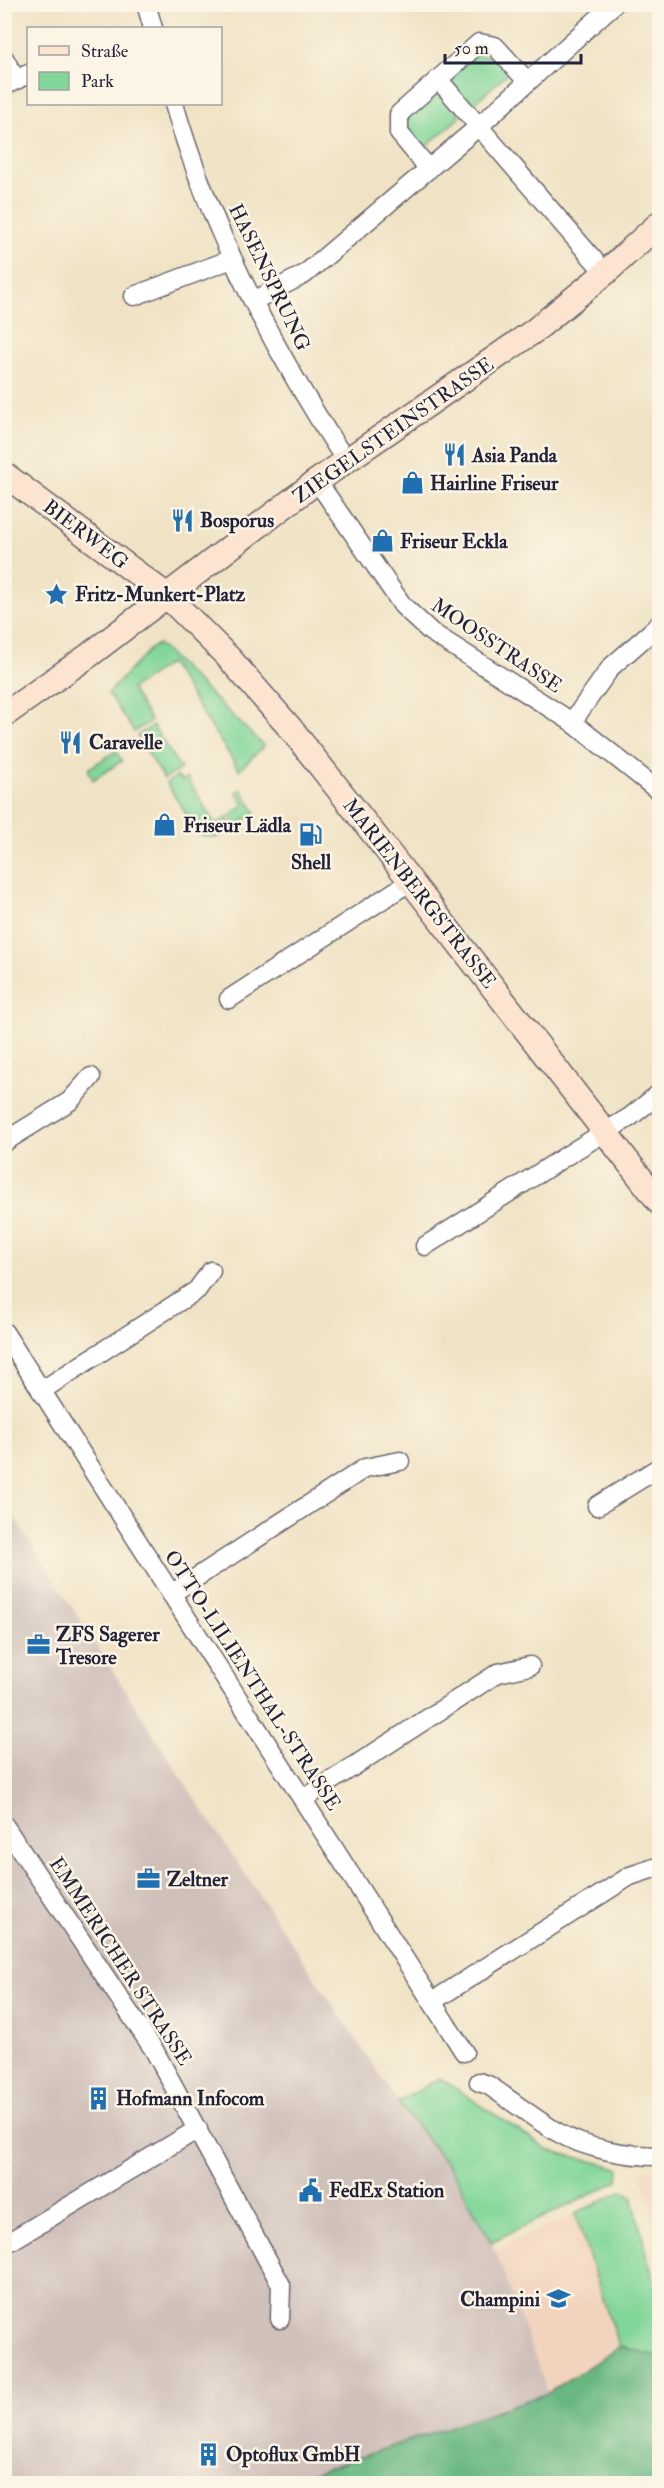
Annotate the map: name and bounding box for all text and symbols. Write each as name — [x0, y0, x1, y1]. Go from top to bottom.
legend — [27, 27, 222, 105]
scale bar — [445, 27, 582, 65]
text: 50 m — [454, 37, 489, 60]
text: Straße — [81, 40, 129, 63]
text: Park — [81, 70, 114, 93]
street label: HASENSPRUNG — [223, 200, 316, 355]
street label: ZIEGELSTEINSTRASSE — [288, 352, 498, 509]
restaurant icon: Asia Panda — [441, 442, 467, 468]
place label: Asia Panda — [471, 443, 558, 468]
shop icon: Hairline Friseur — [399, 470, 425, 496]
place label: Hairline Friseur — [430, 471, 559, 496]
street label: BIERWEG — [38, 494, 134, 575]
restaurant icon: Bosporus — [169, 507, 195, 533]
place label: Bosporus — [200, 508, 274, 534]
shop icon: Friseur Eckla — [369, 528, 395, 554]
place label: Friseur Eckla — [400, 529, 508, 554]
place icon: Fritz-Munkert-Platz — [44, 581, 70, 607]
place label: Fritz-Munkert-Platz — [75, 582, 246, 607]
street label: MOOSSTRASSE — [427, 592, 567, 698]
restaurant icon: Caravelle — [58, 729, 84, 755]
place label: Caravelle — [89, 730, 163, 755]
street label: MARIENBERGSTRASSE — [338, 793, 502, 993]
shop icon: Friseur Lädla — [152, 812, 178, 838]
place label: Friseur Lädla — [183, 813, 292, 838]
fuel station icon: Shell — [298, 822, 324, 848]
place label: Shell — [291, 850, 332, 875]
street label: OTTO-LILIENTHAL-STRASSE — [159, 1545, 346, 1815]
place label: ZFS Sagerer Tresore — [55, 1622, 160, 1670]
office icon: ZFS Sagerer Tresore — [25, 1632, 51, 1658]
street label: EMMERICHER STRASSE — [44, 1852, 197, 2070]
office icon: Zeltner — [136, 1866, 162, 1892]
place label: Zeltner — [167, 1867, 229, 1892]
building icon: Hofmann Infocom — [85, 2085, 111, 2111]
place label: Hofmann Infocom — [116, 2086, 265, 2111]
public building icon: FedEx Station — [298, 2177, 324, 2203]
place label: FedEx Station — [329, 2178, 445, 2203]
school or university icon: Champini — [545, 2286, 571, 2312]
place label: Champini — [460, 2287, 541, 2313]
building icon: Optoflux GmbH — [195, 2441, 221, 2467]
place label: Optoflux GmbH — [226, 2442, 360, 2468]

